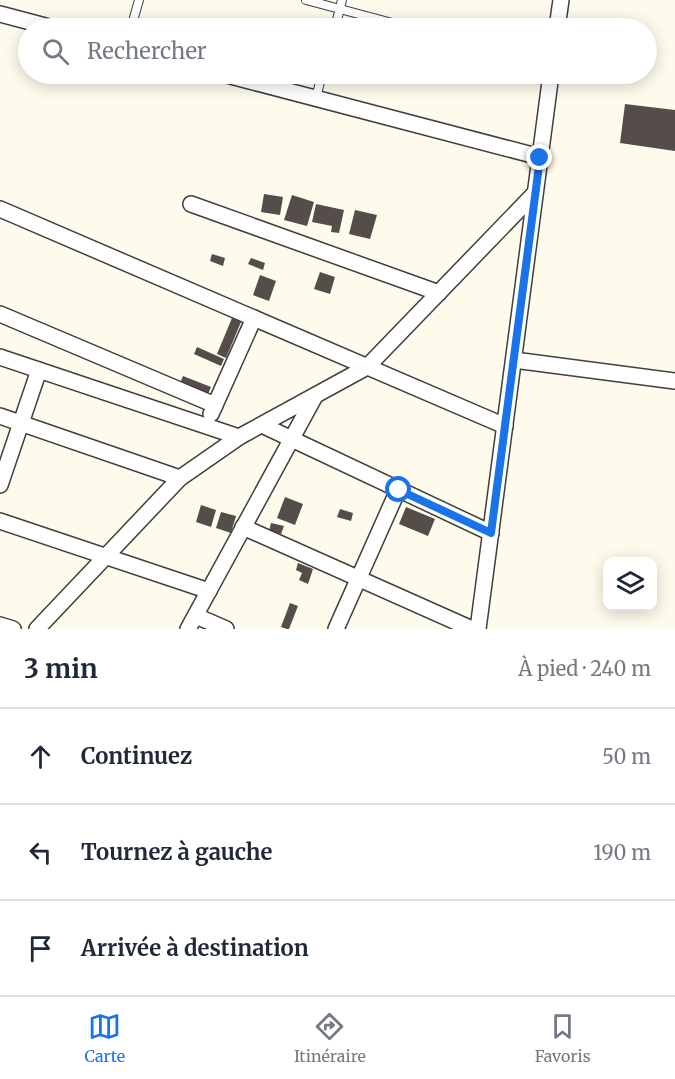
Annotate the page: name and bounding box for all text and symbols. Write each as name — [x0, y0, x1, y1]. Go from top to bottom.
search box — [18, 18, 657, 84]
icon: search — [39, 35, 72, 68]
text: Rechercher — [87, 37, 207, 65]
route end — [526, 144, 552, 170]
route start — [385, 476, 411, 502]
map controls — [603, 557, 657, 611]
button: layers — [603, 557, 657, 611]
text: 3 min — [24, 652, 98, 685]
text: À pied · 240 m — [518, 656, 651, 681]
icon: ahead — [24, 740, 57, 773]
text: Continuez — [81, 742, 192, 770]
text: 50 m — [602, 744, 651, 769]
icon: left — [24, 836, 57, 869]
text: Tournez à gauche — [81, 838, 272, 866]
text: 190 m — [593, 840, 651, 865]
icon: arrive — [24, 932, 57, 965]
text: Arrivée à destination — [81, 934, 309, 962]
tab: Carte — [84, 1010, 125, 1066]
tab: Itinéraire — [294, 1010, 366, 1066]
tab: Favoris — [535, 1010, 591, 1066]

